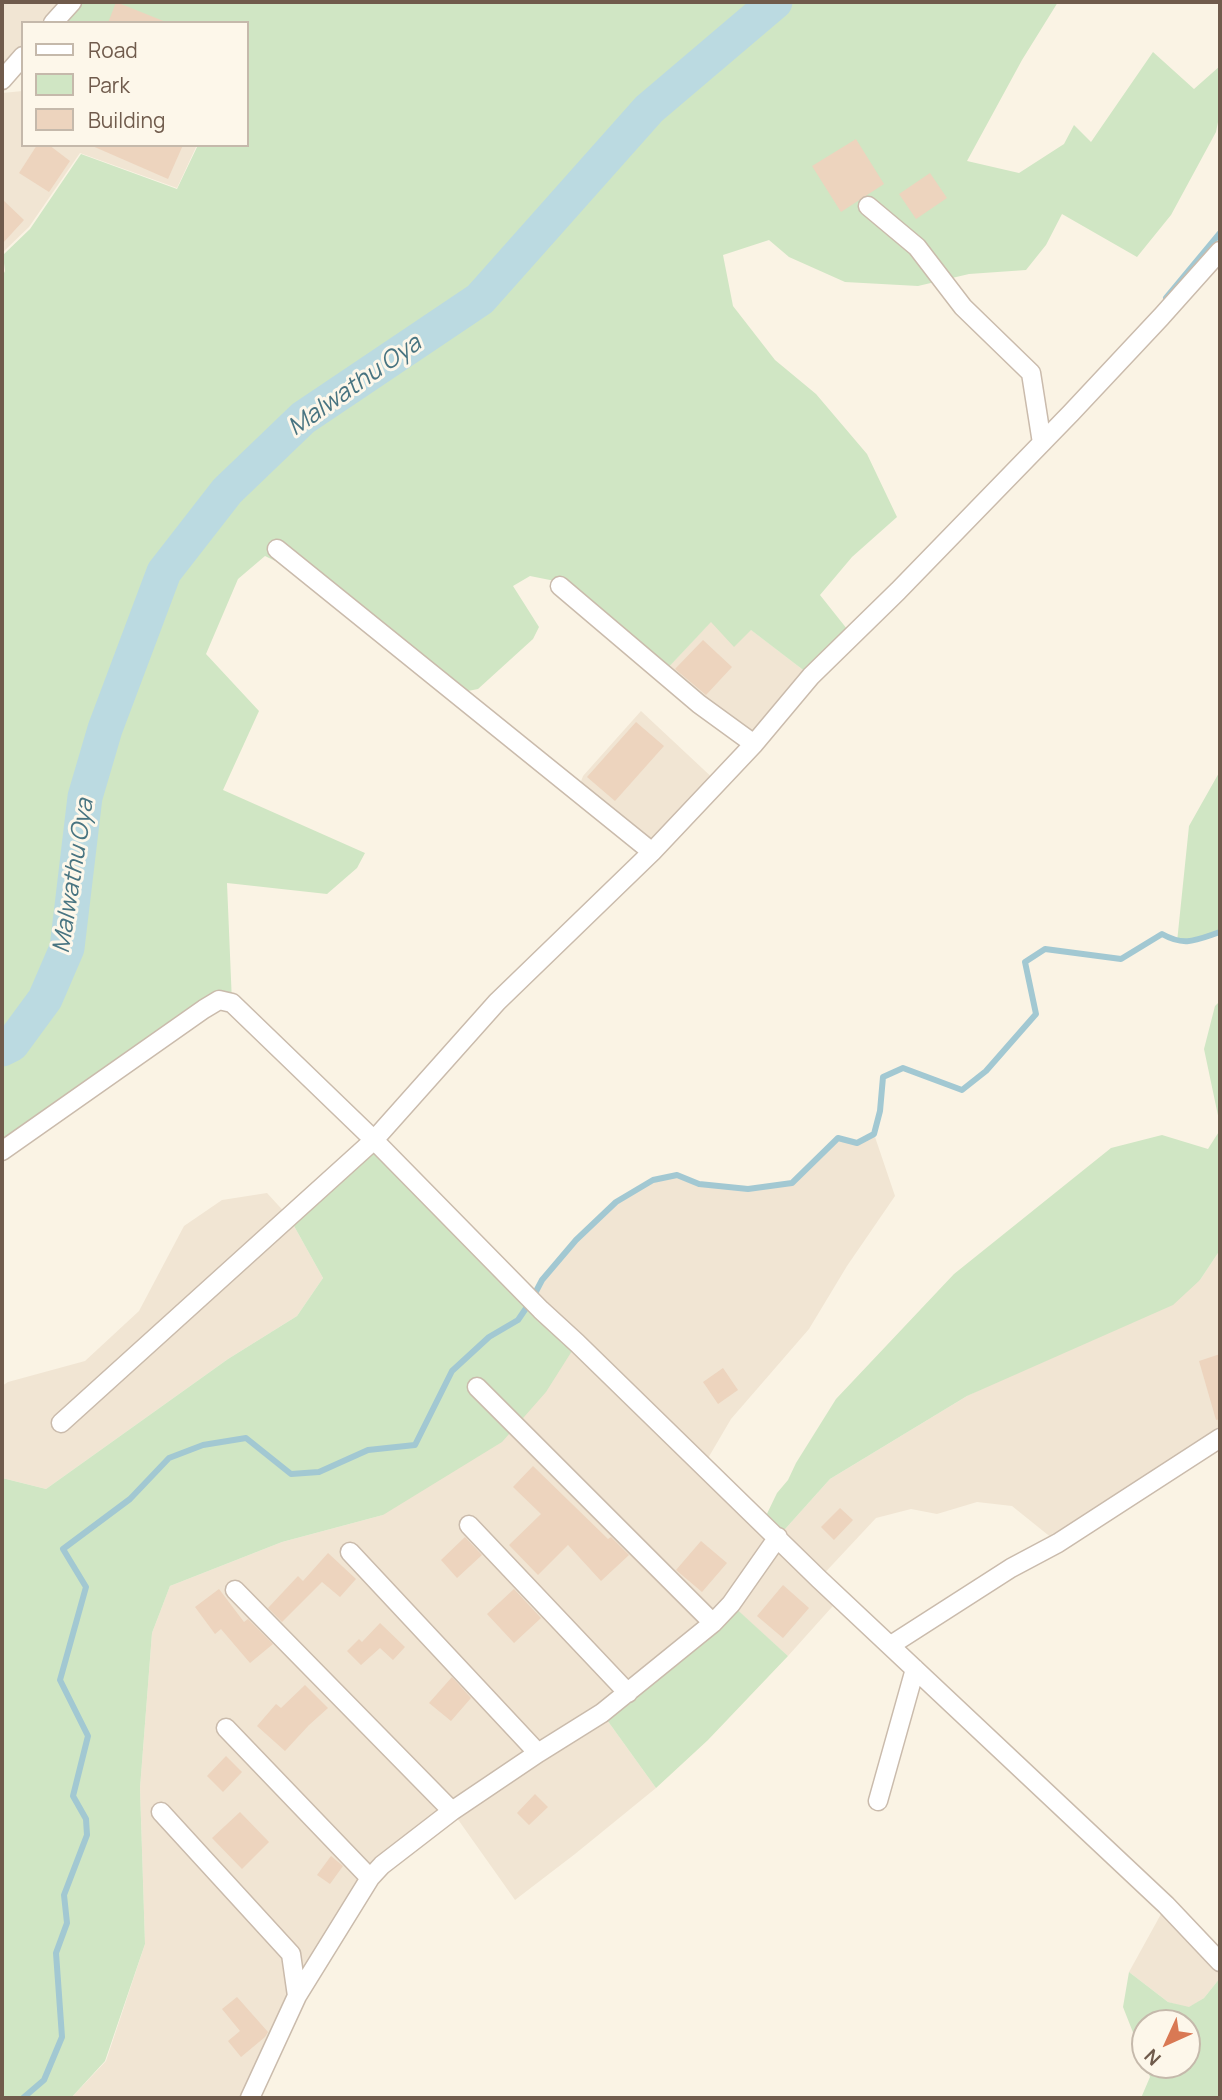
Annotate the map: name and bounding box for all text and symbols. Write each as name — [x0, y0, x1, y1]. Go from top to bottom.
legend — [21, 21, 248, 147]
text: Road — [88, 36, 138, 64]
text: Park — [88, 71, 130, 99]
text: Building — [88, 106, 165, 134]
water label: Malwathu Oya — [283, 329, 427, 443]
water label: Malwathu Oya — [48, 797, 100, 955]
north arrow — [1131, 2009, 1201, 2079]
text: N — [1139, 2043, 1167, 2071]

